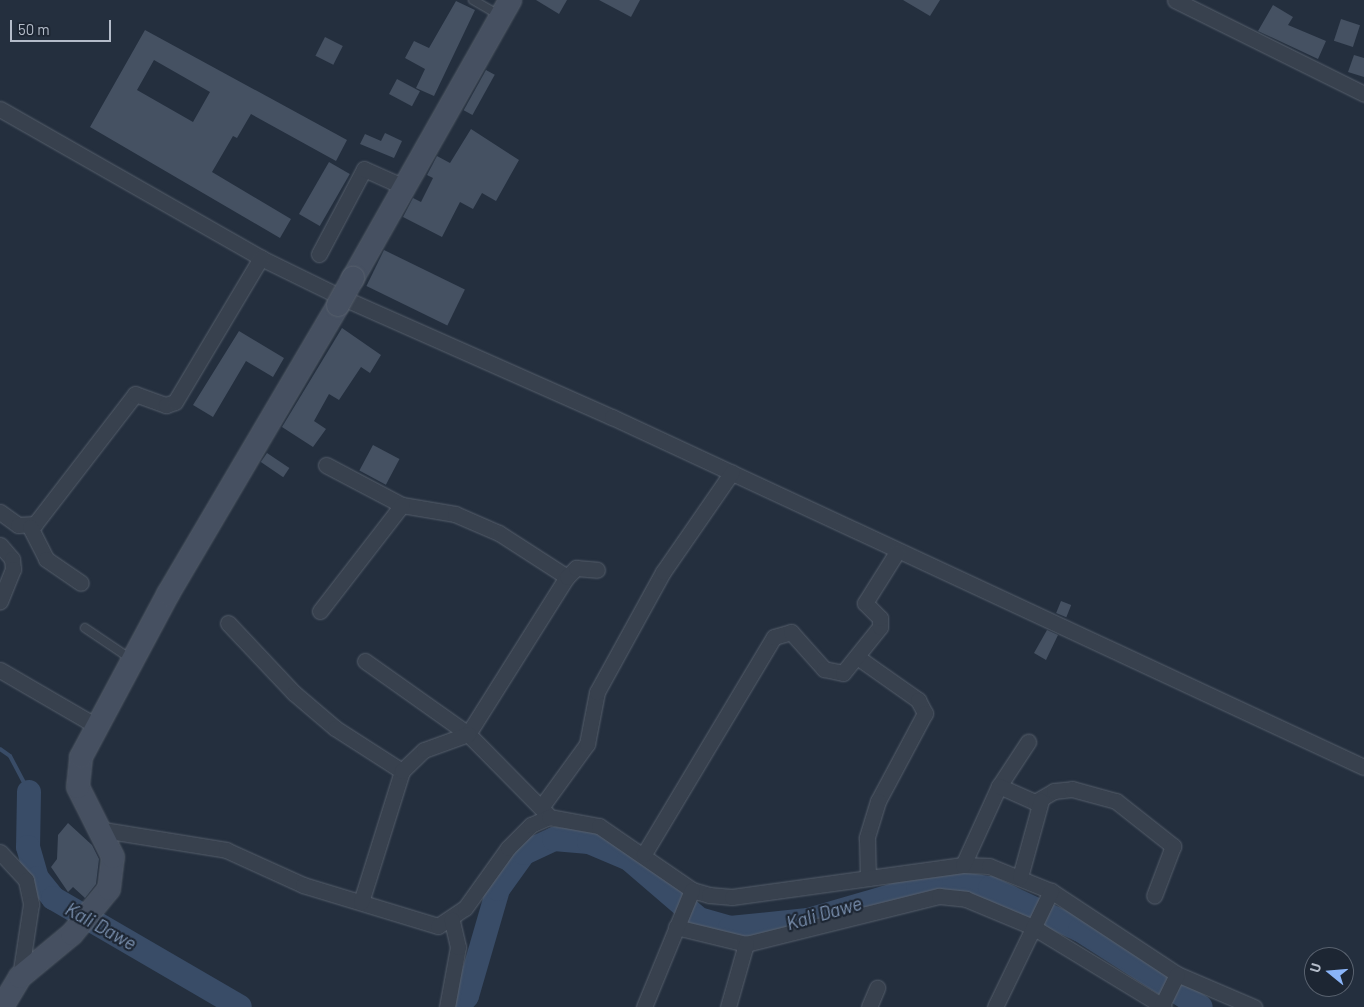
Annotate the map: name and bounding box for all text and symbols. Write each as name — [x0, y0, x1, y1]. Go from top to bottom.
scale bar — [12, 10, 114, 42]
text: 50 m — [18, 20, 50, 38]
water label: Kali Dawe — [784, 891, 864, 935]
water label: Kali Dawe — [62, 897, 140, 955]
north arrow — [1304, 947, 1354, 997]
text: U — [1306, 961, 1325, 974]

